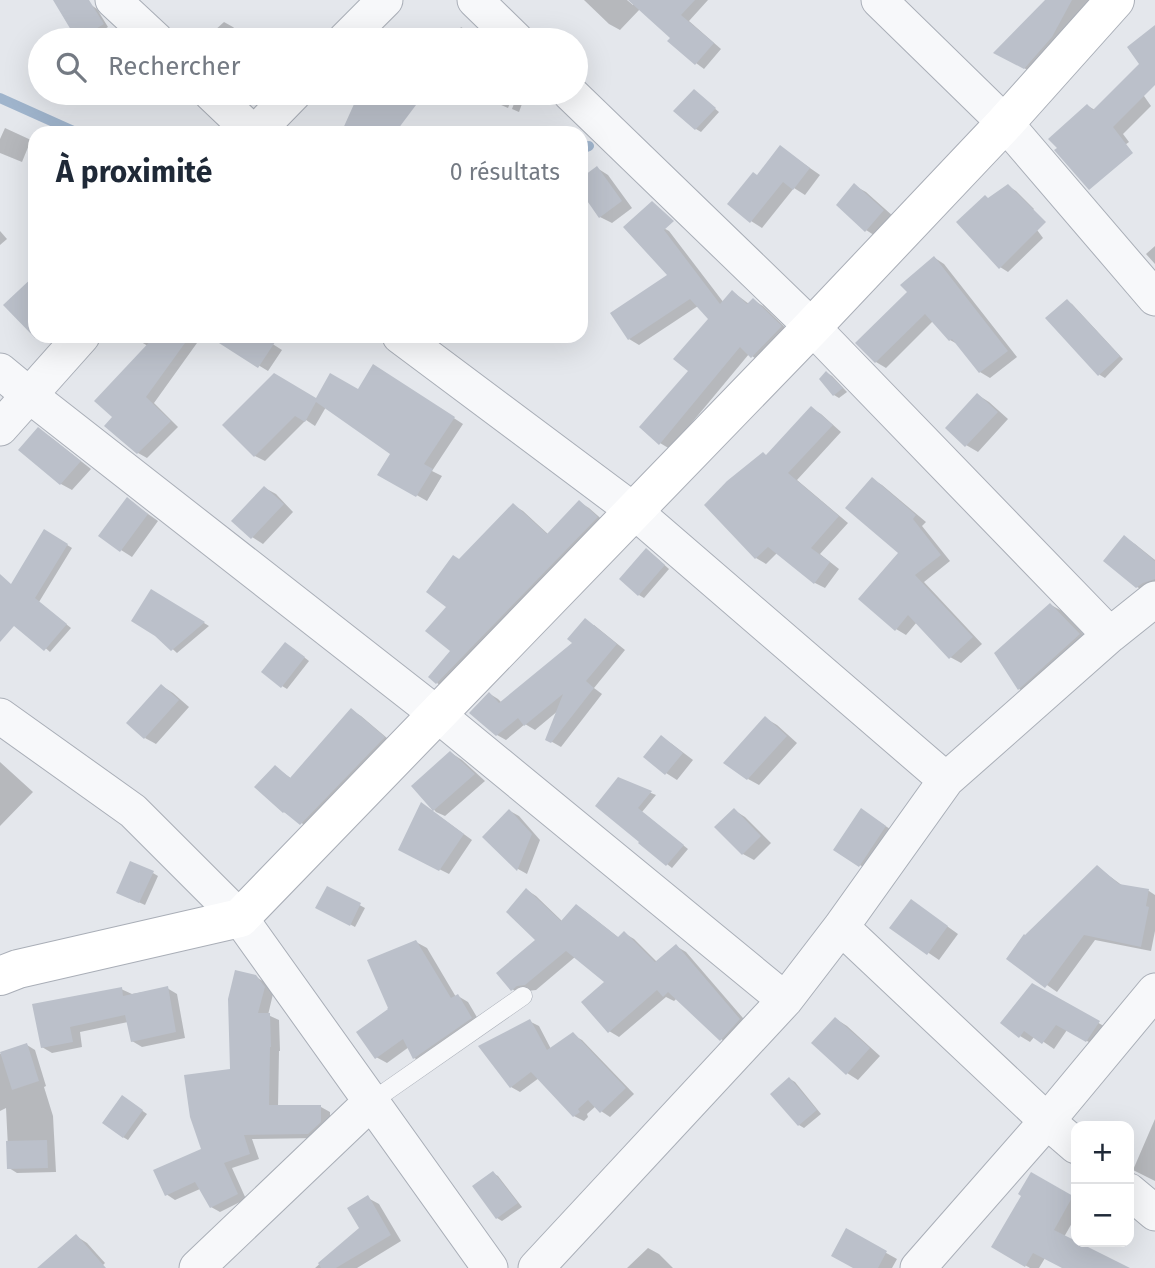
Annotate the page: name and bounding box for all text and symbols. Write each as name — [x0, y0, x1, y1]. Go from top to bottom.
search box — [28, 28, 588, 105]
icon: search — [52, 48, 90, 86]
text: Rechercher — [108, 51, 240, 82]
text: À proximité — [56, 154, 212, 190]
text: 0 résultats — [450, 158, 560, 186]
map controls — [1071, 1121, 1134, 1247]
button: + — [1071, 1121, 1134, 1184]
button: − — [1071, 1184, 1134, 1247]

